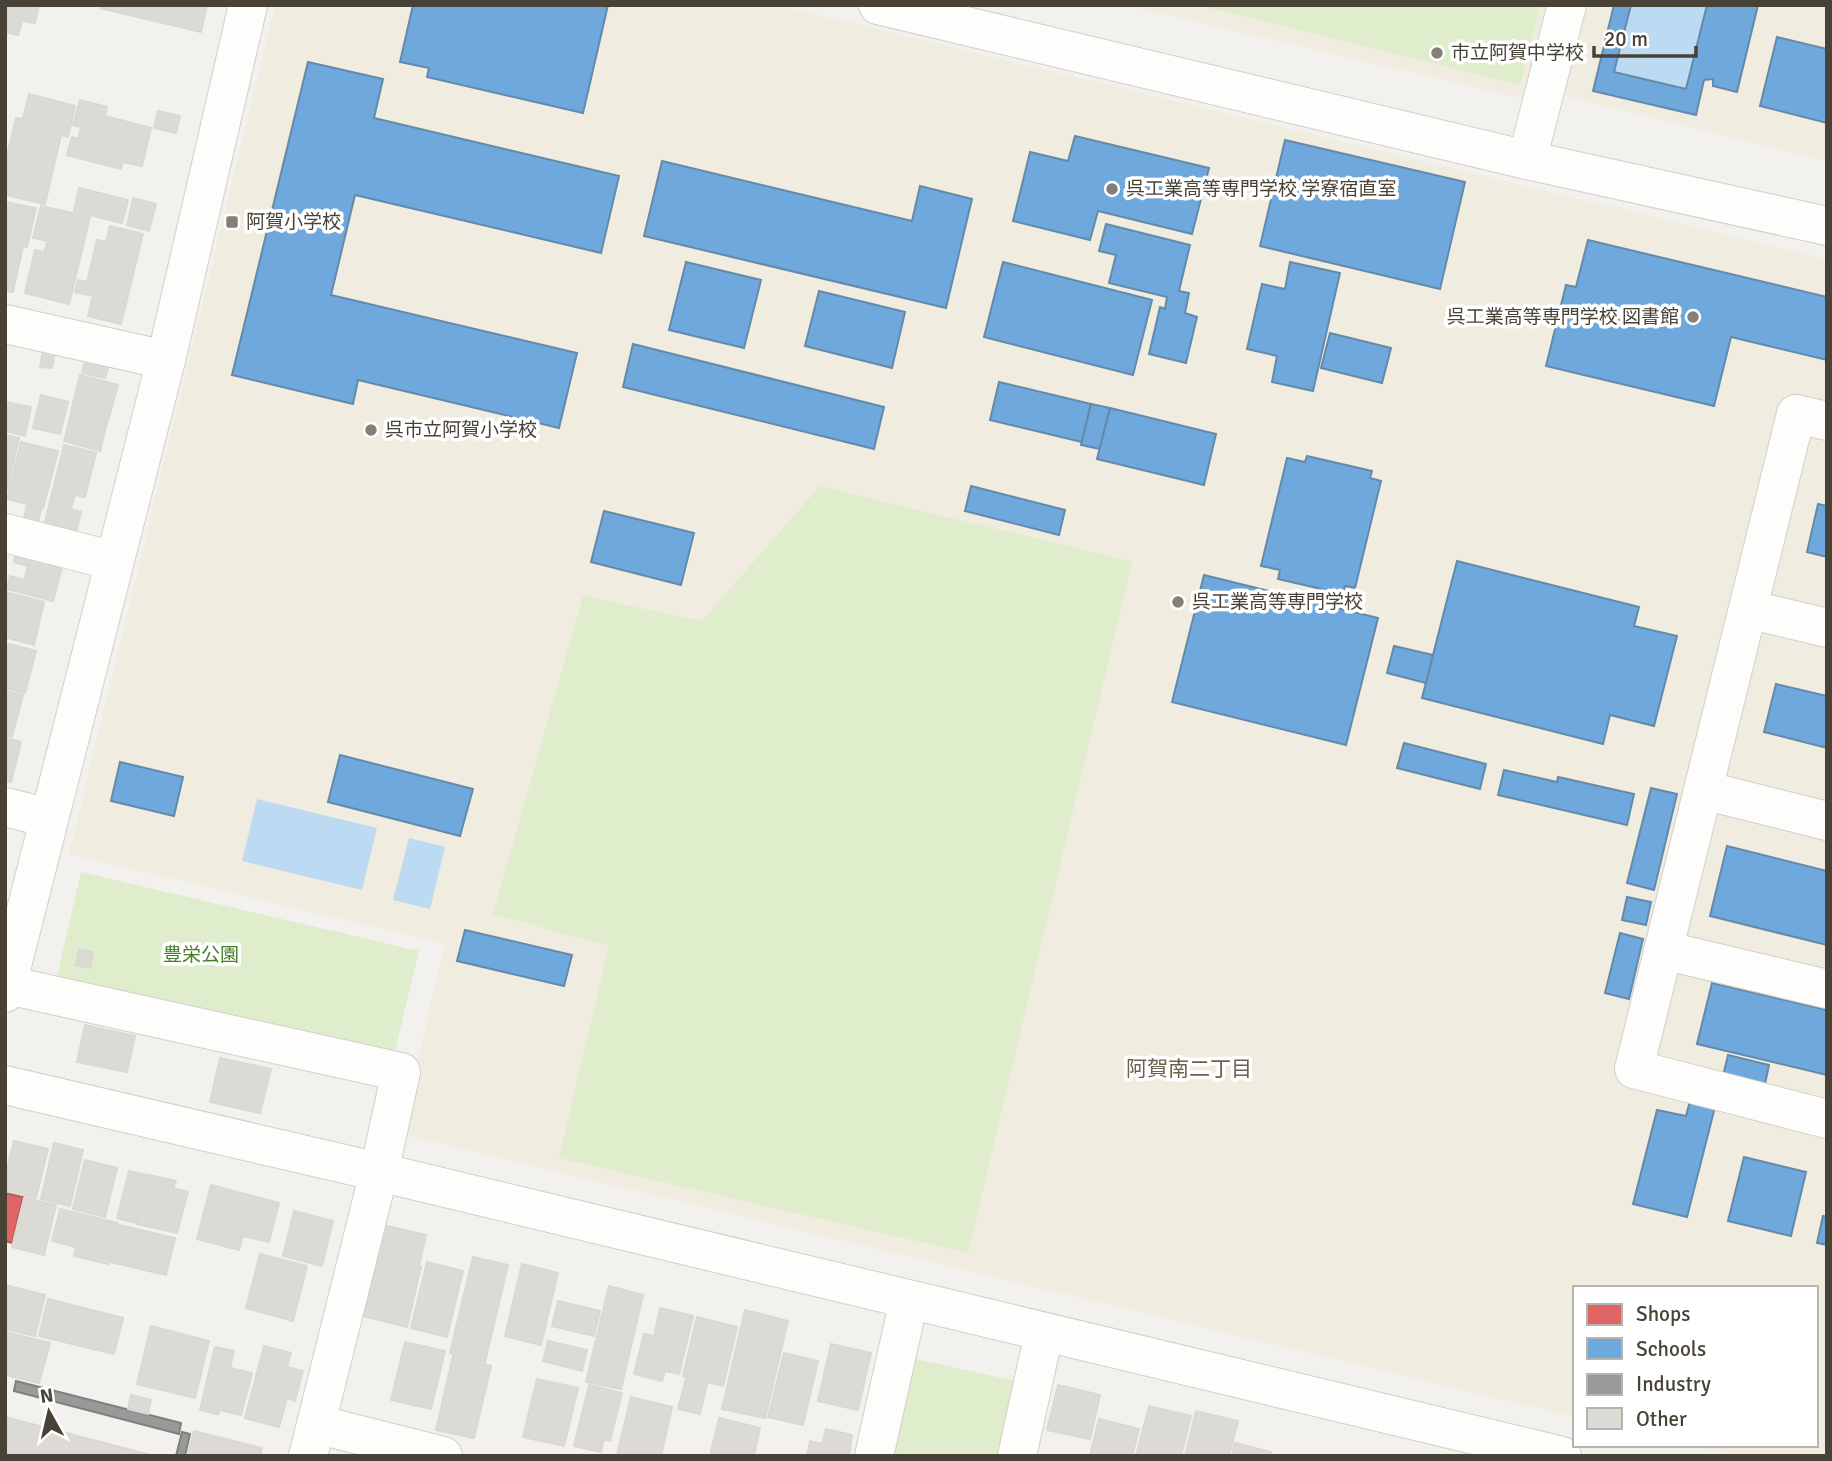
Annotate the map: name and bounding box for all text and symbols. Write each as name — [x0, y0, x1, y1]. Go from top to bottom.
scale bar — [1594, 14, 1696, 58]
text: 20 m — [1604, 26, 1648, 52]
place label: 市立阿賀中学校 — [1451, 41, 1584, 65]
marker: 市立阿賀中学校 — [1429, 45, 1445, 61]
place label: 呉工業高等専門学校 学寮宿直室 — [1126, 177, 1396, 201]
marker: 呉工業高等専門学校 学寮宿直室 — [1104, 181, 1120, 197]
place label: 阿賀小学校 — [246, 210, 341, 234]
marker: 阿賀小学校 — [224, 214, 240, 230]
place label: 呉工業高等専門学校 図書館 — [1447, 305, 1679, 329]
marker: 呉工業高等専門学校 図書館 — [1685, 309, 1701, 325]
place label: 呉市立阿賀小学校 — [385, 418, 537, 442]
marker: 呉市立阿賀小学校 — [363, 422, 379, 438]
place label: 呉工業高等専門学校 — [1192, 590, 1363, 614]
marker: 呉工業高等専門学校 — [1170, 594, 1186, 610]
park label: 豊栄公園 — [163, 943, 239, 967]
district label: 阿賀南二丁目 — [1126, 1056, 1252, 1082]
legend — [1573, 1286, 1818, 1447]
text: Shops — [1636, 1301, 1690, 1327]
text: Schools — [1636, 1336, 1706, 1362]
text: Industry — [1636, 1371, 1711, 1397]
north arrow — [14, 1377, 84, 1447]
text: N — [39, 1383, 55, 1409]
text: Other — [1636, 1406, 1687, 1432]

